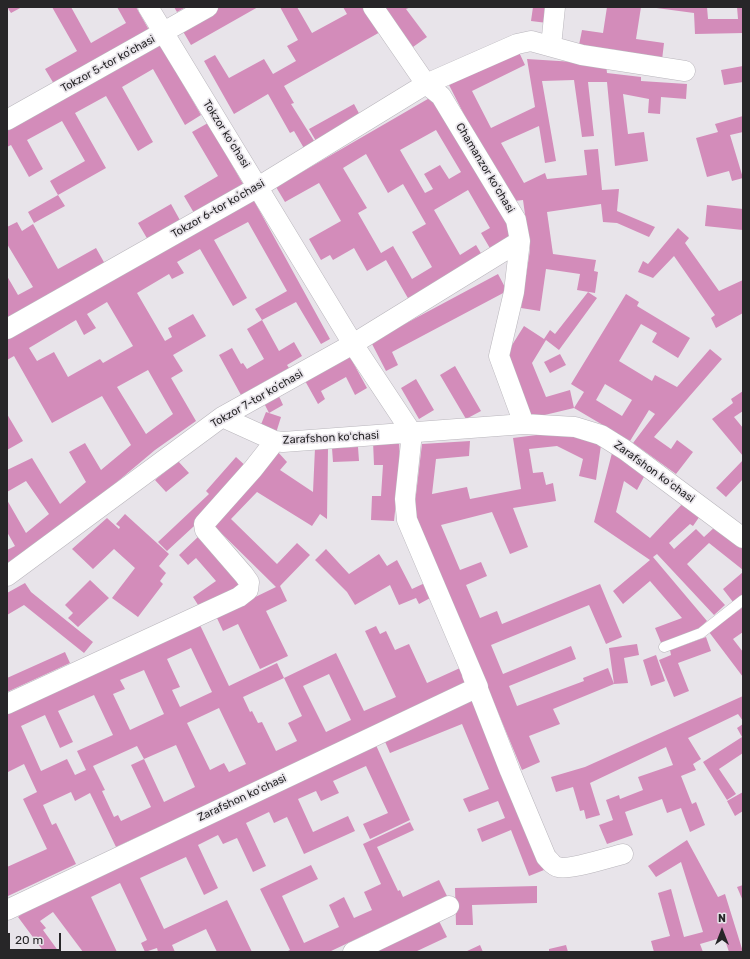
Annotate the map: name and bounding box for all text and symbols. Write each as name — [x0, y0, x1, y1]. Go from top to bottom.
street label: Tokzor 5-tor koʼchasi — [59, 33, 157, 95]
street label: Tokzor koʻchasi — [200, 98, 252, 170]
street label: Chamanzor koʻchasi — [453, 121, 517, 215]
street label: Tokzor 6-tor koʼchasi — [169, 177, 267, 241]
street label: Tokzor 7-tor koʼchasi — [209, 367, 305, 431]
street label: Zarafshon koʻchasi — [283, 429, 379, 447]
street label: Zarafshon koʻchasi — [611, 438, 697, 506]
street label: Zarafshon koʻchasi — [196, 772, 288, 824]
north arrow — [702, 911, 742, 951]
text: N — [718, 912, 726, 925]
scale bar — [10, 925, 63, 951]
text: 20 m — [15, 933, 43, 947]

